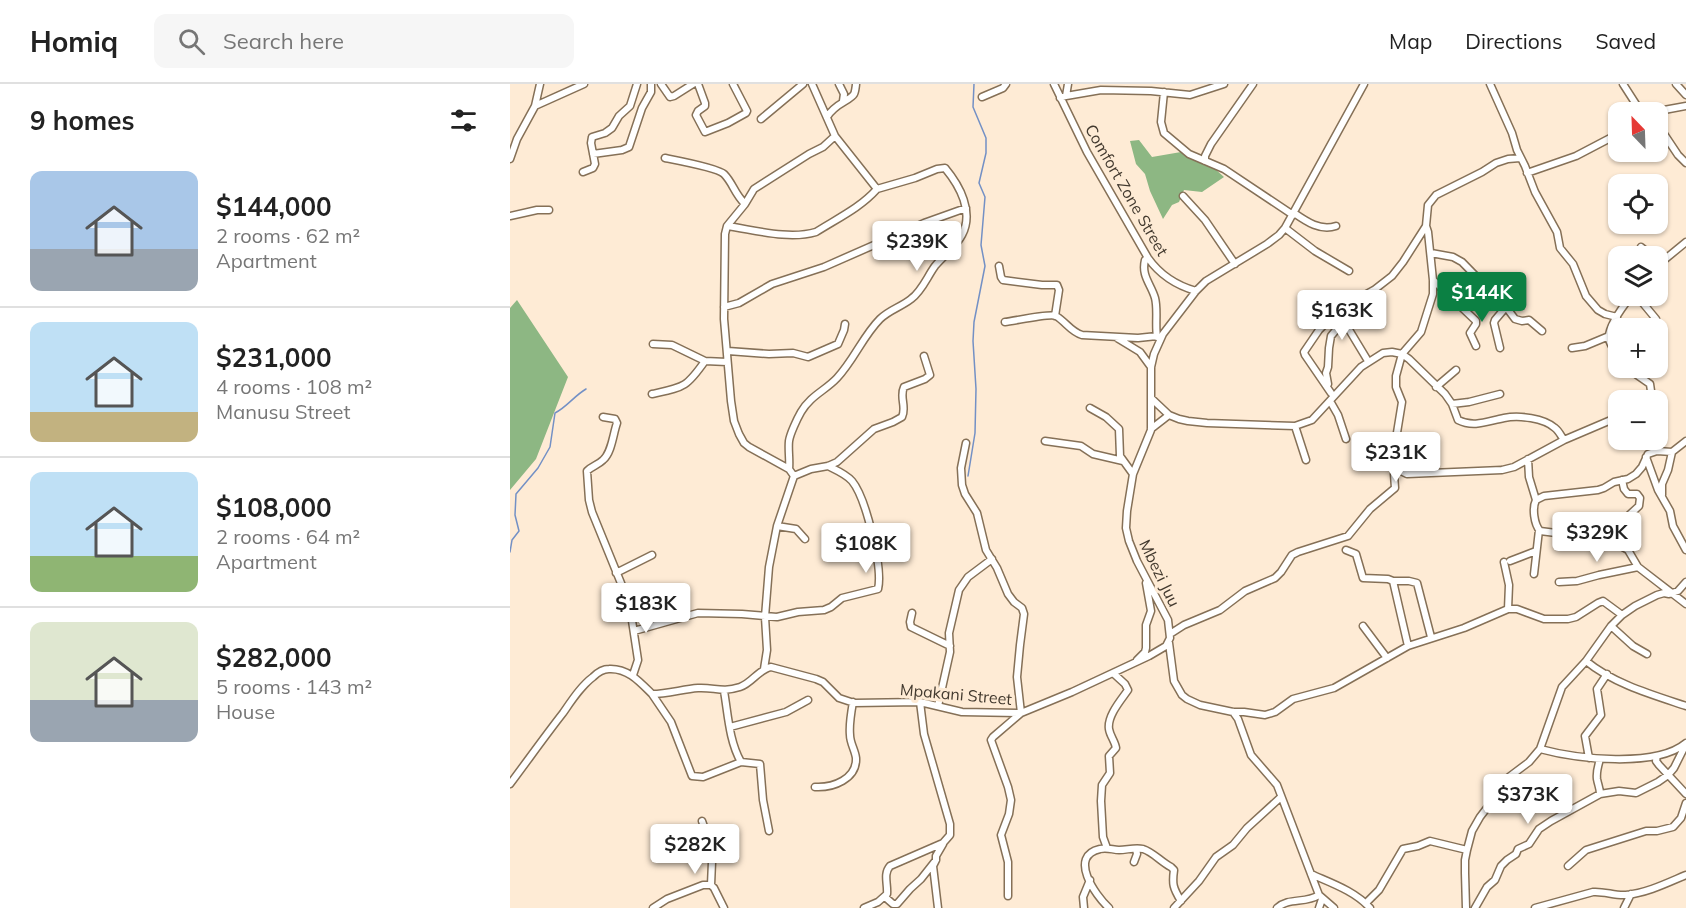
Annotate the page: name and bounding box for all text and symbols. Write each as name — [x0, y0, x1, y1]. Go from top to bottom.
search box — [154, 14, 574, 68]
text: Homiq — [30, 24, 118, 59]
icon: search — [175, 25, 208, 58]
text: Search here — [223, 27, 344, 55]
text: Map — [1389, 28, 1432, 54]
text: Directions — [1465, 28, 1562, 54]
text: Saved — [1595, 28, 1656, 54]
north arrow — [1608, 102, 1668, 162]
map controls — [1608, 102, 1668, 450]
text: 9 homes — [30, 104, 134, 137]
icon: filters — [447, 104, 480, 137]
street label: Comfort Zone Street — [1081, 121, 1173, 260]
button: locate — [1608, 174, 1668, 234]
text: $144,000 — [216, 190, 332, 223]
icon: home — [78, 195, 150, 267]
pin: $239K — [875, 221, 959, 272]
text: 2 rooms · 62 m² — [216, 223, 360, 248]
text: $239K — [886, 228, 948, 253]
button: layers — [1608, 246, 1668, 306]
text: Apartment — [216, 248, 317, 273]
pin: $144K — [1440, 272, 1524, 323]
text: $144K — [1451, 279, 1513, 304]
pin: $163K — [1300, 290, 1384, 341]
text: $163K — [1311, 297, 1373, 322]
button: + — [1608, 318, 1668, 378]
text: $231,000 — [216, 341, 332, 374]
icon: home — [78, 346, 150, 418]
text: 4 rooms · 108 m² — [216, 374, 372, 399]
button: − — [1608, 390, 1668, 450]
text: Manusu Street — [216, 399, 350, 424]
pin: $231K — [1354, 432, 1438, 483]
text: $231K — [1365, 439, 1427, 464]
text: $108,000 — [216, 491, 332, 524]
icon: home — [78, 496, 150, 568]
pin: $329K — [1555, 512, 1639, 563]
text: $329K — [1566, 519, 1628, 544]
pin: $108K — [824, 523, 908, 574]
text: 2 rooms · 64 m² — [216, 524, 360, 549]
text: $108K — [835, 530, 897, 555]
street label: Mbezi Juu — [1135, 536, 1185, 610]
text: Apartment — [216, 549, 317, 574]
pin: $183K — [604, 583, 688, 634]
text: $183K — [615, 590, 677, 615]
text: $282,000 — [216, 641, 332, 674]
icon: home — [78, 646, 150, 718]
text: 5 rooms · 143 m² — [216, 674, 372, 699]
street label: Mpakani Street — [899, 679, 1013, 709]
text: House — [216, 699, 275, 724]
pin: $373K — [1486, 774, 1570, 825]
text: $373K — [1497, 781, 1559, 806]
pin: $282K — [653, 824, 737, 875]
text: $282K — [664, 831, 726, 856]

